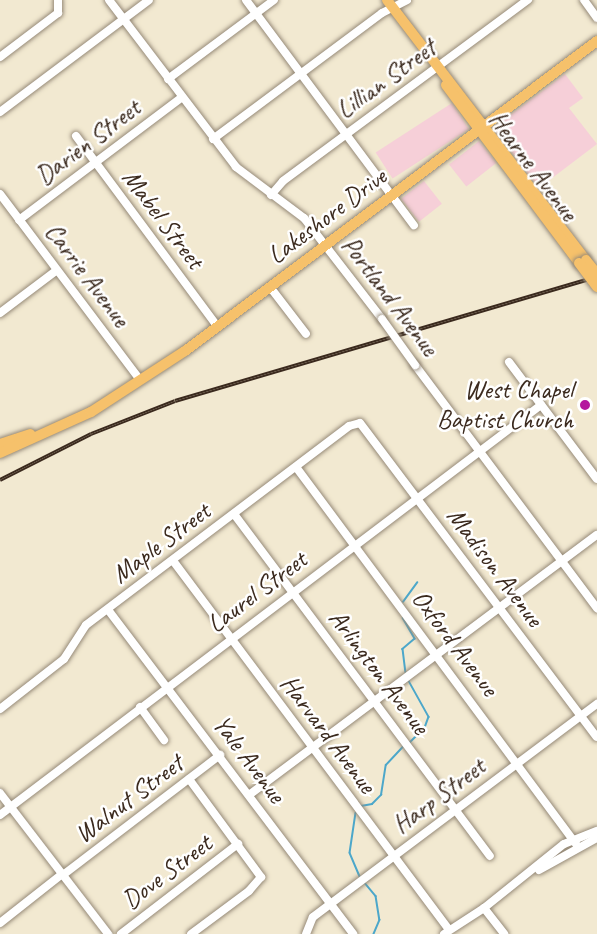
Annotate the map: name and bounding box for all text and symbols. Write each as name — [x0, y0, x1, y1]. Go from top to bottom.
street label: Lillian Street — [330, 33, 442, 125]
street label: Darien Street — [29, 92, 147, 192]
street label: Hearne Avenue — [482, 105, 584, 227]
street label: Lakeshore Drive — [261, 161, 393, 271]
street label: Mabel Street — [115, 163, 211, 275]
street label: Carrie Avenue — [38, 217, 136, 333]
street label: Portland Avenue — [335, 230, 445, 362]
place label: West Chapel Baptist Church — [436, 374, 573, 436]
marker: West Chapel Baptist Church — [578, 398, 592, 412]
street label: Maple Street — [105, 496, 217, 590]
street label: Madison Avenue — [440, 501, 550, 633]
street label: Laurel Street — [201, 544, 313, 640]
street label: Oxford Avenue — [405, 584, 505, 702]
street label: Arlington Avenue — [322, 604, 436, 740]
street label: Harvard Avenue — [273, 669, 383, 799]
street label: Yale Avenue — [206, 709, 292, 809]
street label: Walnut Street — [69, 748, 189, 850]
street label: Harp Street — [386, 751, 492, 841]
street label: Dove Street — [116, 828, 218, 916]

